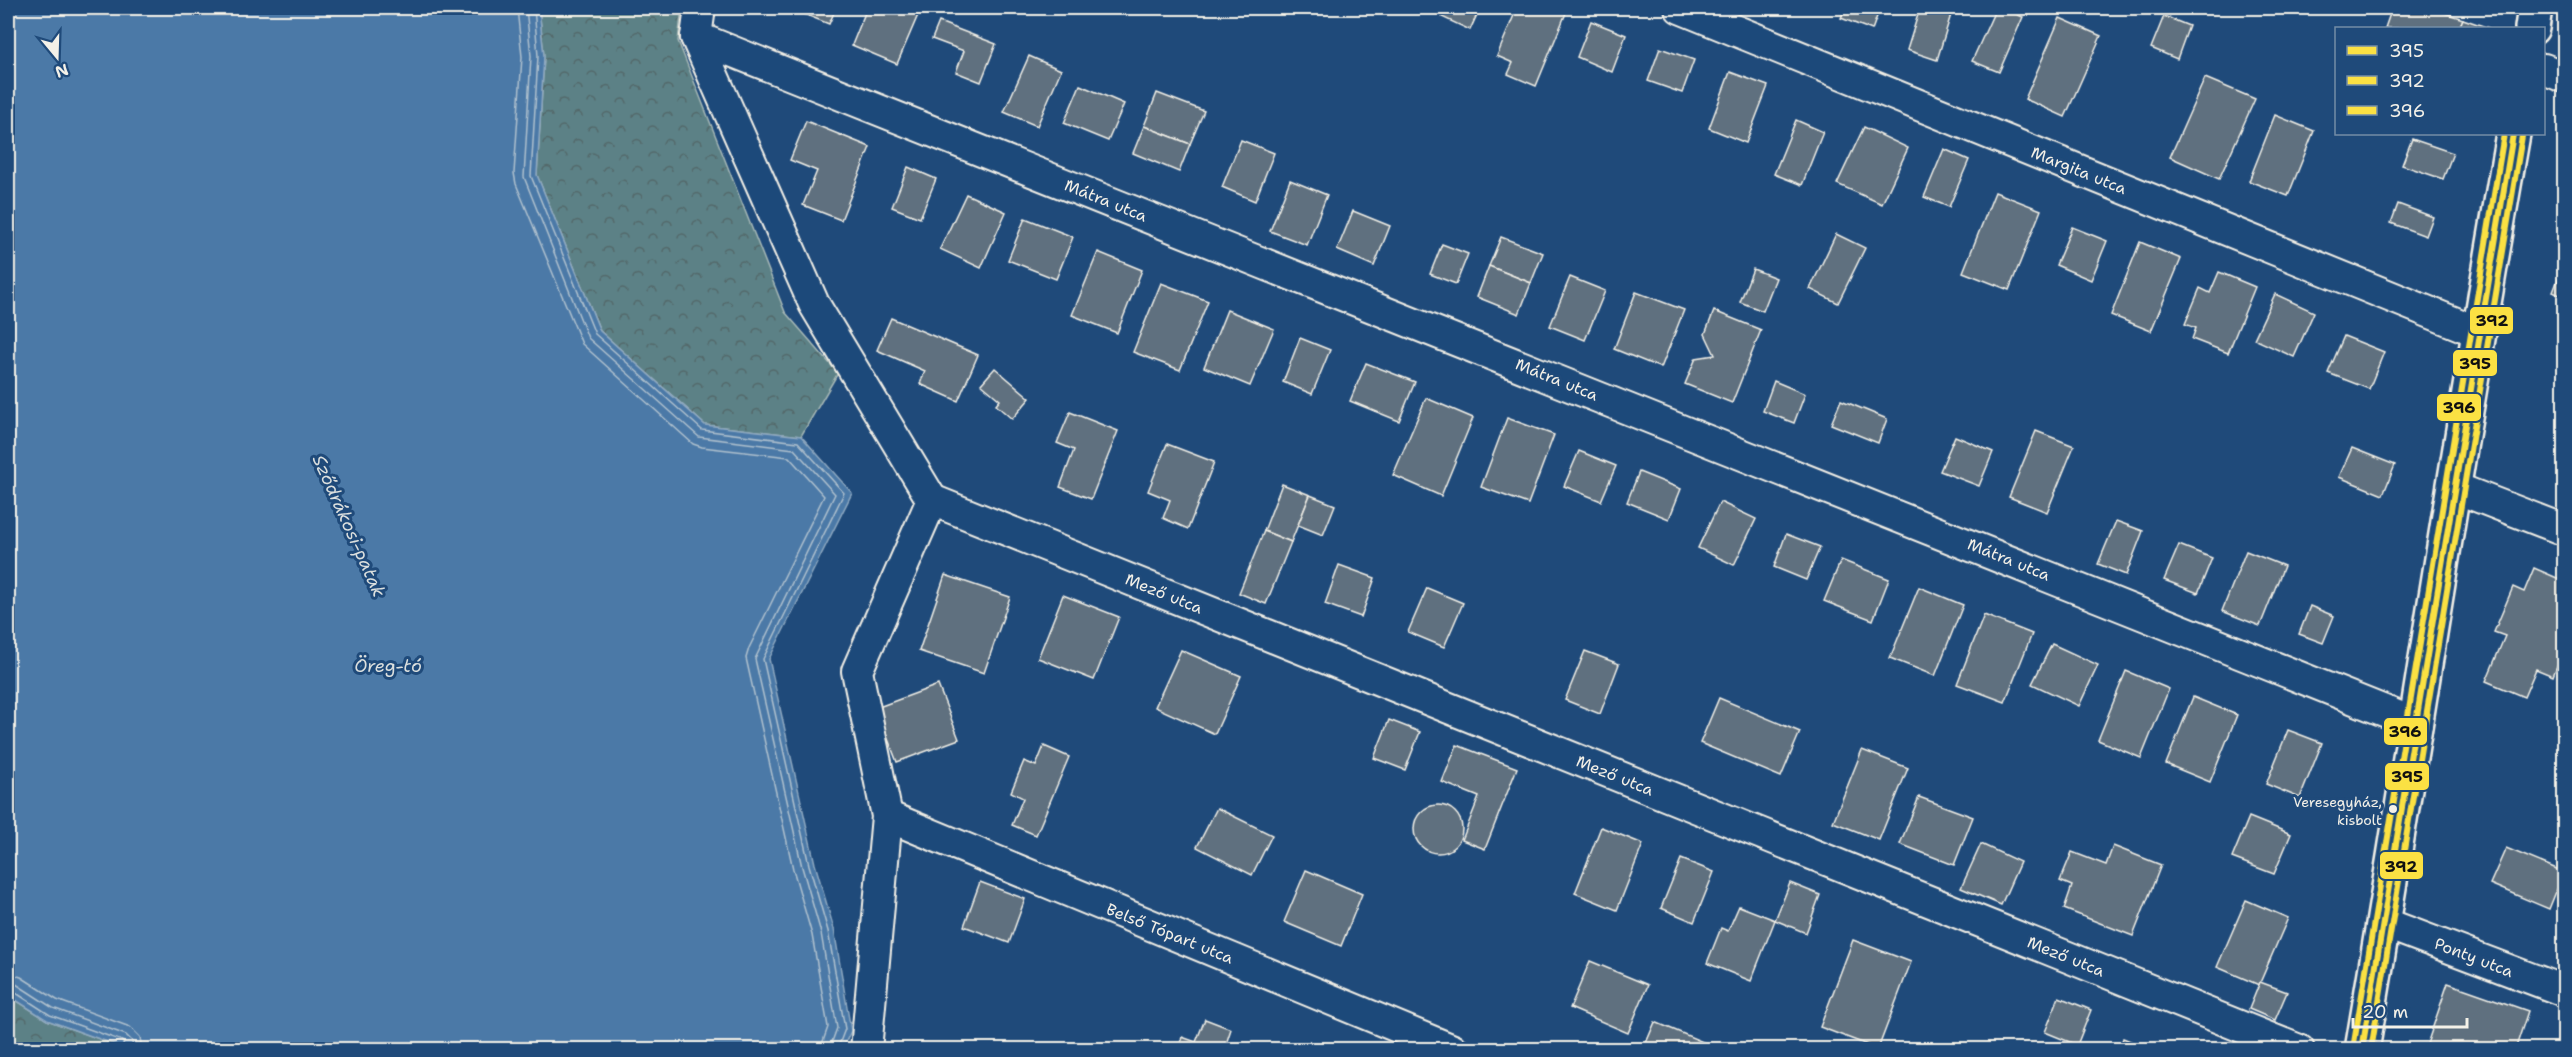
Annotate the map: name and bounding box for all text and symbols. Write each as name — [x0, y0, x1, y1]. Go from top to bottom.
north arrow — [27, 27, 87, 87]
legend — [2335, 27, 2545, 135]
text: 395 — [2389, 39, 2424, 63]
text: N — [52, 59, 71, 83]
text: 392 — [2389, 69, 2425, 93]
text: 396 — [2389, 99, 2425, 123]
street label: Margita utca — [2028, 142, 2130, 199]
street label: Mátra utca — [1061, 174, 1150, 227]
line badge: 392 — [2469, 306, 2514, 335]
text: 392 — [2476, 310, 2508, 331]
line badge: 395 — [2452, 349, 2498, 377]
street label: Mátra utca — [1512, 353, 1601, 406]
text: 395 — [2459, 353, 2491, 374]
line badge: 396 — [2436, 393, 2482, 422]
text: 396 — [2442, 397, 2476, 418]
water label: Sződrákosi-patak — [307, 451, 391, 602]
street label: Mátra utca — [1964, 533, 2053, 586]
street label: Mező utca — [1122, 568, 1206, 619]
water label: Öreg-tó — [354, 654, 422, 678]
line badge: 396 — [2383, 717, 2428, 746]
text: 396 — [2388, 721, 2422, 742]
street label: Mező utca — [1573, 750, 1657, 801]
line badge: 395 — [2384, 762, 2430, 791]
text: 395 — [2391, 766, 2423, 787]
place label: Veresegyház, kisbolt — [2293, 793, 2382, 829]
marker: Veresegyház, kisbolt — [2387, 803, 2399, 815]
line badge: 392 — [2379, 851, 2424, 880]
text: 392 — [2385, 856, 2417, 877]
street label: Belső Tópart utca — [1103, 898, 1237, 969]
street label: Mező utca — [2024, 931, 2108, 982]
street label: Ponty utca — [2431, 933, 2516, 982]
scale bar — [2353, 991, 2467, 1029]
text: 20 m — [2362, 1000, 2408, 1024]

